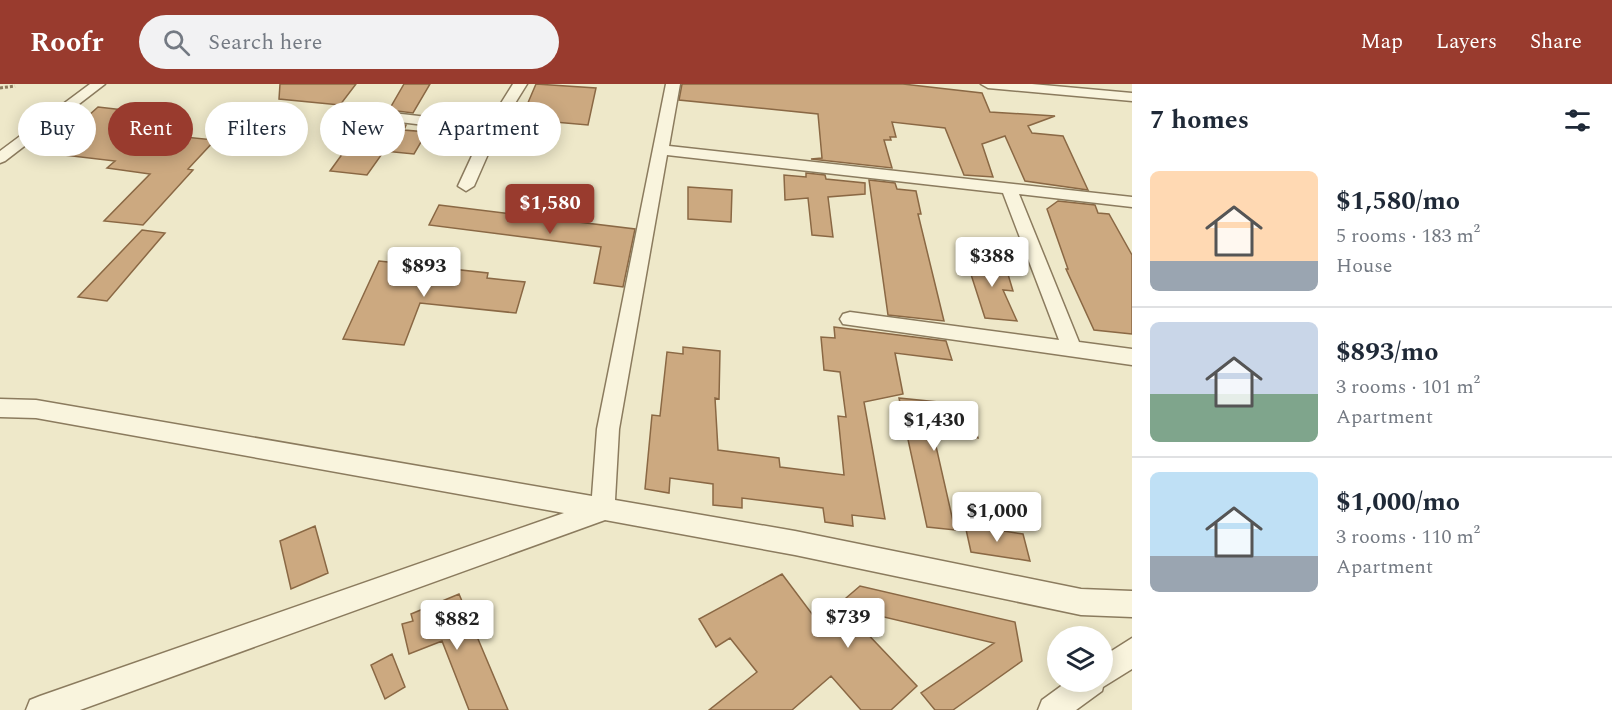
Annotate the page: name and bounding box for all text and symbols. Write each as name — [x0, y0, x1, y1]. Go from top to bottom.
search box — [139, 15, 559, 69]
text: Roofr — [30, 21, 103, 64]
icon: search — [160, 26, 193, 59]
text: Search here — [208, 26, 322, 59]
text: Map — [1361, 26, 1403, 58]
text: Layers — [1436, 26, 1497, 58]
text: Share — [1530, 26, 1582, 58]
text: 7 homes — [1150, 100, 1249, 140]
chip: Buy — [18, 102, 96, 156]
chip: Rent — [108, 102, 193, 156]
chip: Filters — [205, 102, 308, 156]
chip: New — [320, 102, 405, 156]
chip: Apartment — [417, 102, 561, 156]
icon: filters — [1561, 104, 1594, 137]
text: $1,580/mo — [1336, 181, 1460, 221]
pin: $1,580 — [501, 184, 599, 235]
text: $1,580 — [519, 188, 581, 218]
icon: home — [1198, 195, 1270, 267]
text: 5 rooms · 183 m² — [1336, 221, 1480, 251]
pin: $388 — [956, 237, 1028, 288]
text: $388 — [970, 241, 1014, 271]
pin: $893 — [388, 247, 460, 298]
text: $893 — [402, 251, 446, 281]
text: House — [1336, 251, 1393, 281]
text: $893/mo — [1336, 332, 1439, 372]
icon: home — [1198, 346, 1270, 418]
text: 3 rooms · 101 m² — [1336, 372, 1480, 402]
pin: $1,430 — [885, 401, 983, 452]
text: Apartment — [1336, 402, 1433, 432]
text: $1,430 — [903, 405, 965, 435]
text: $1,000/mo — [1336, 482, 1460, 522]
pin: $1,000 — [948, 492, 1046, 543]
text: $1,000 — [966, 496, 1028, 526]
icon: home — [1198, 496, 1270, 568]
text: 3 rooms · 110 m² — [1336, 522, 1480, 552]
text: Apartment — [1336, 552, 1433, 582]
pin: $739 — [812, 598, 884, 649]
pin: $882 — [421, 600, 493, 651]
text: $739 — [826, 602, 870, 632]
text: $882 — [435, 604, 479, 634]
map controls — [1047, 626, 1113, 692]
button: layers — [1047, 626, 1113, 692]

